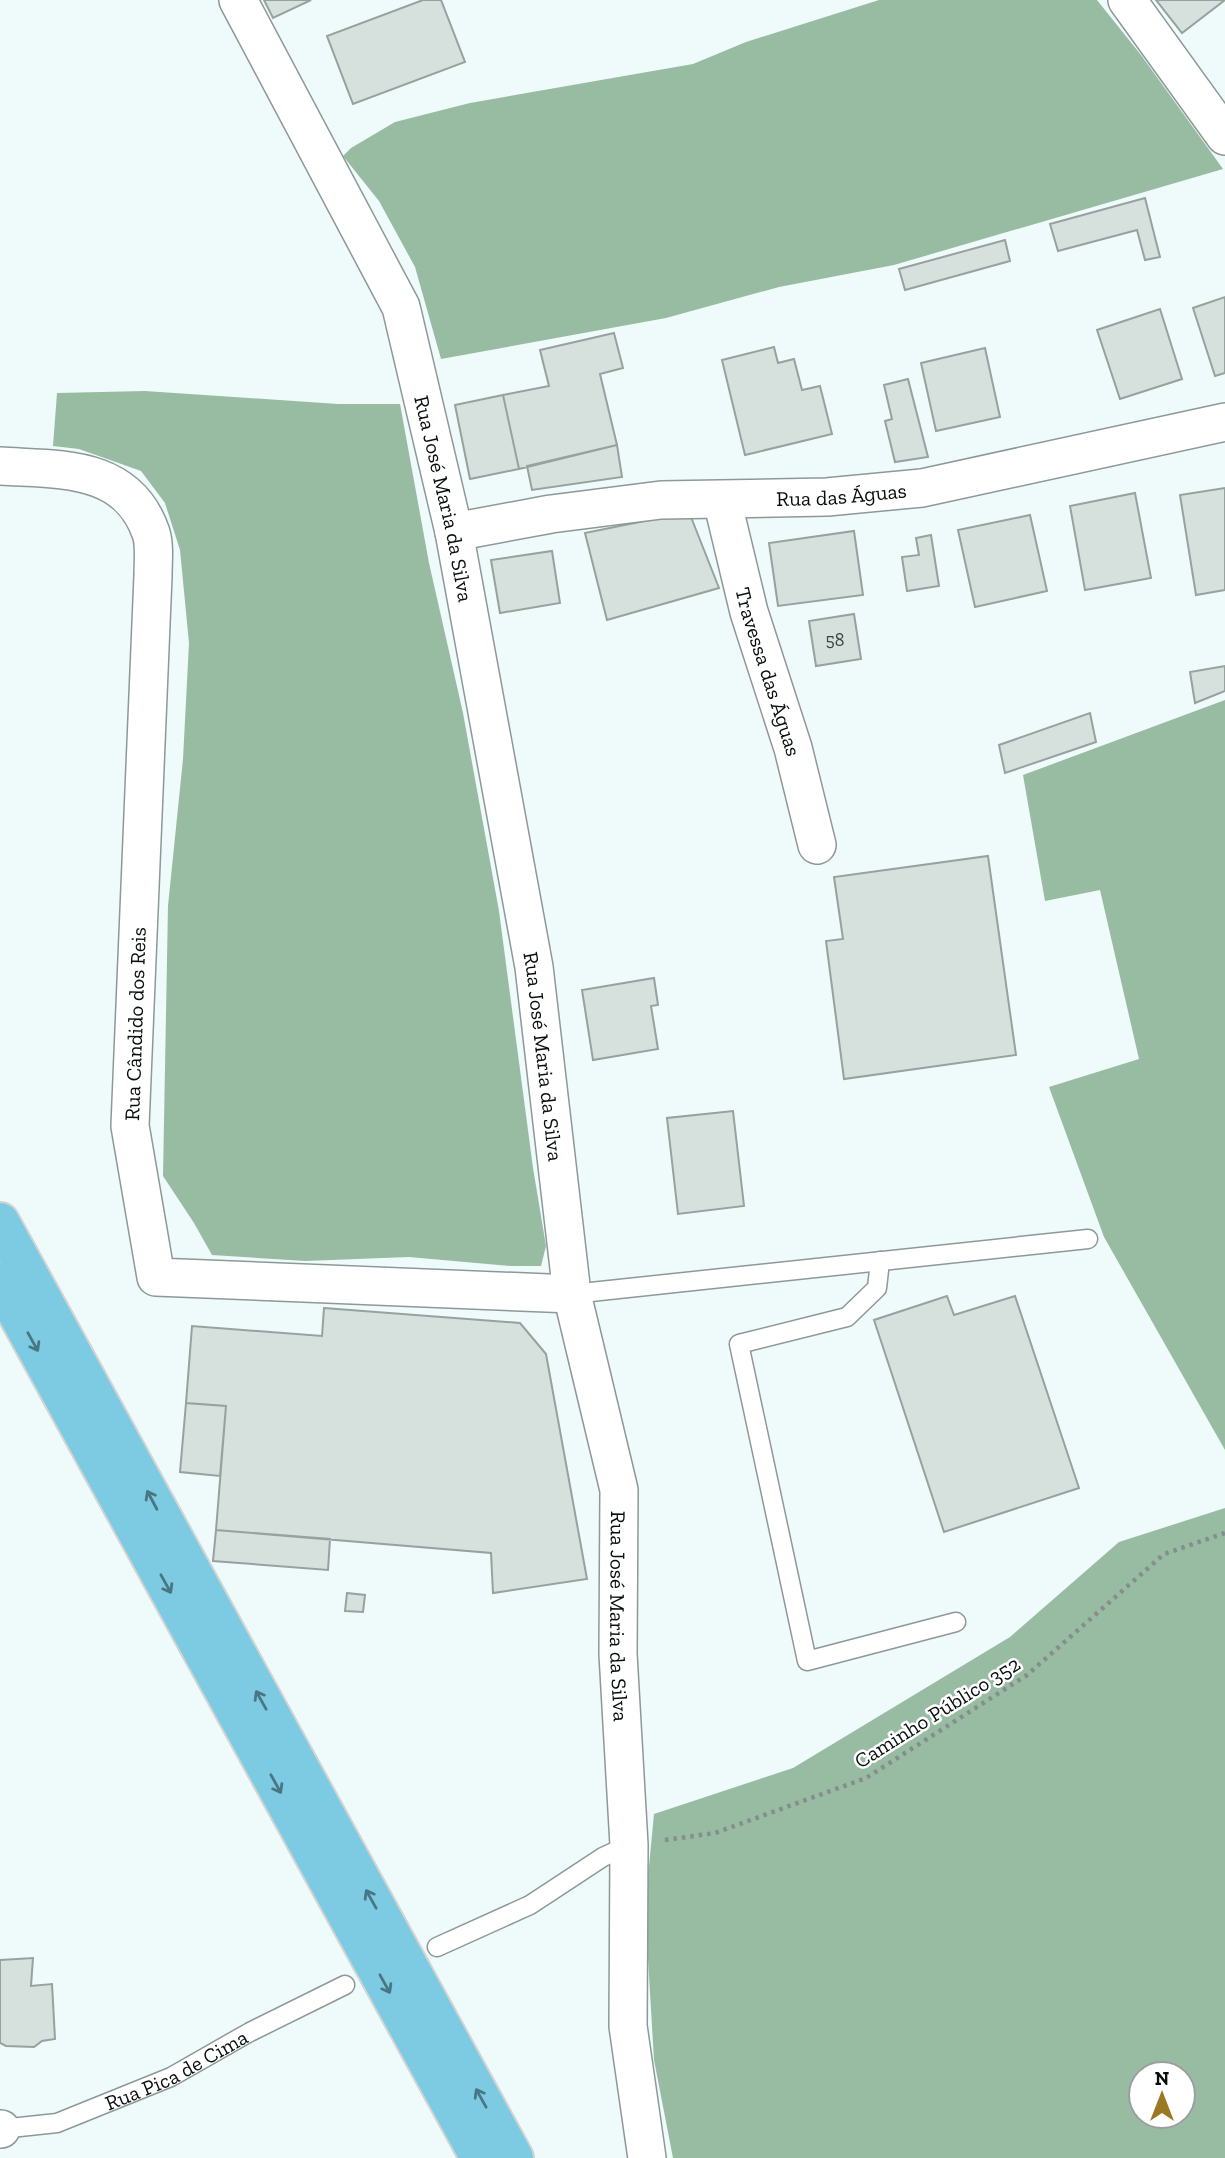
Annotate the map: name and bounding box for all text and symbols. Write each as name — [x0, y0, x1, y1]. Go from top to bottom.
street label: Rua José Maria da Silva — [410, 393, 479, 604]
street label: Rua das Águas — [776, 477, 908, 510]
street label: Travessa das Águas — [731, 585, 807, 759]
house number: 58 — [826, 629, 844, 651]
street label: Rua Cândido dos Reis — [119, 927, 151, 1121]
street label: Rua José Maria da Silva — [519, 950, 569, 1163]
one-way arrow — [27, 1331, 40, 1352]
one-way arrow — [145, 1490, 158, 1511]
street label: Rua José Maria da Silva — [605, 1511, 634, 1722]
one-way arrow — [160, 1574, 174, 1594]
street label: Caminho Público 352 — [850, 1651, 1024, 1773]
one-way arrow — [254, 1690, 268, 1710]
one-way arrow — [270, 1773, 283, 1794]
one-way arrow — [364, 1889, 377, 1910]
one-way arrow — [378, 1973, 392, 1993]
street label: Rua Pica de Cima — [101, 2024, 252, 2115]
north arrow — [1127, 2060, 1197, 2130]
text: N — [1155, 2067, 1169, 2090]
one-way arrow — [474, 2088, 487, 2109]

